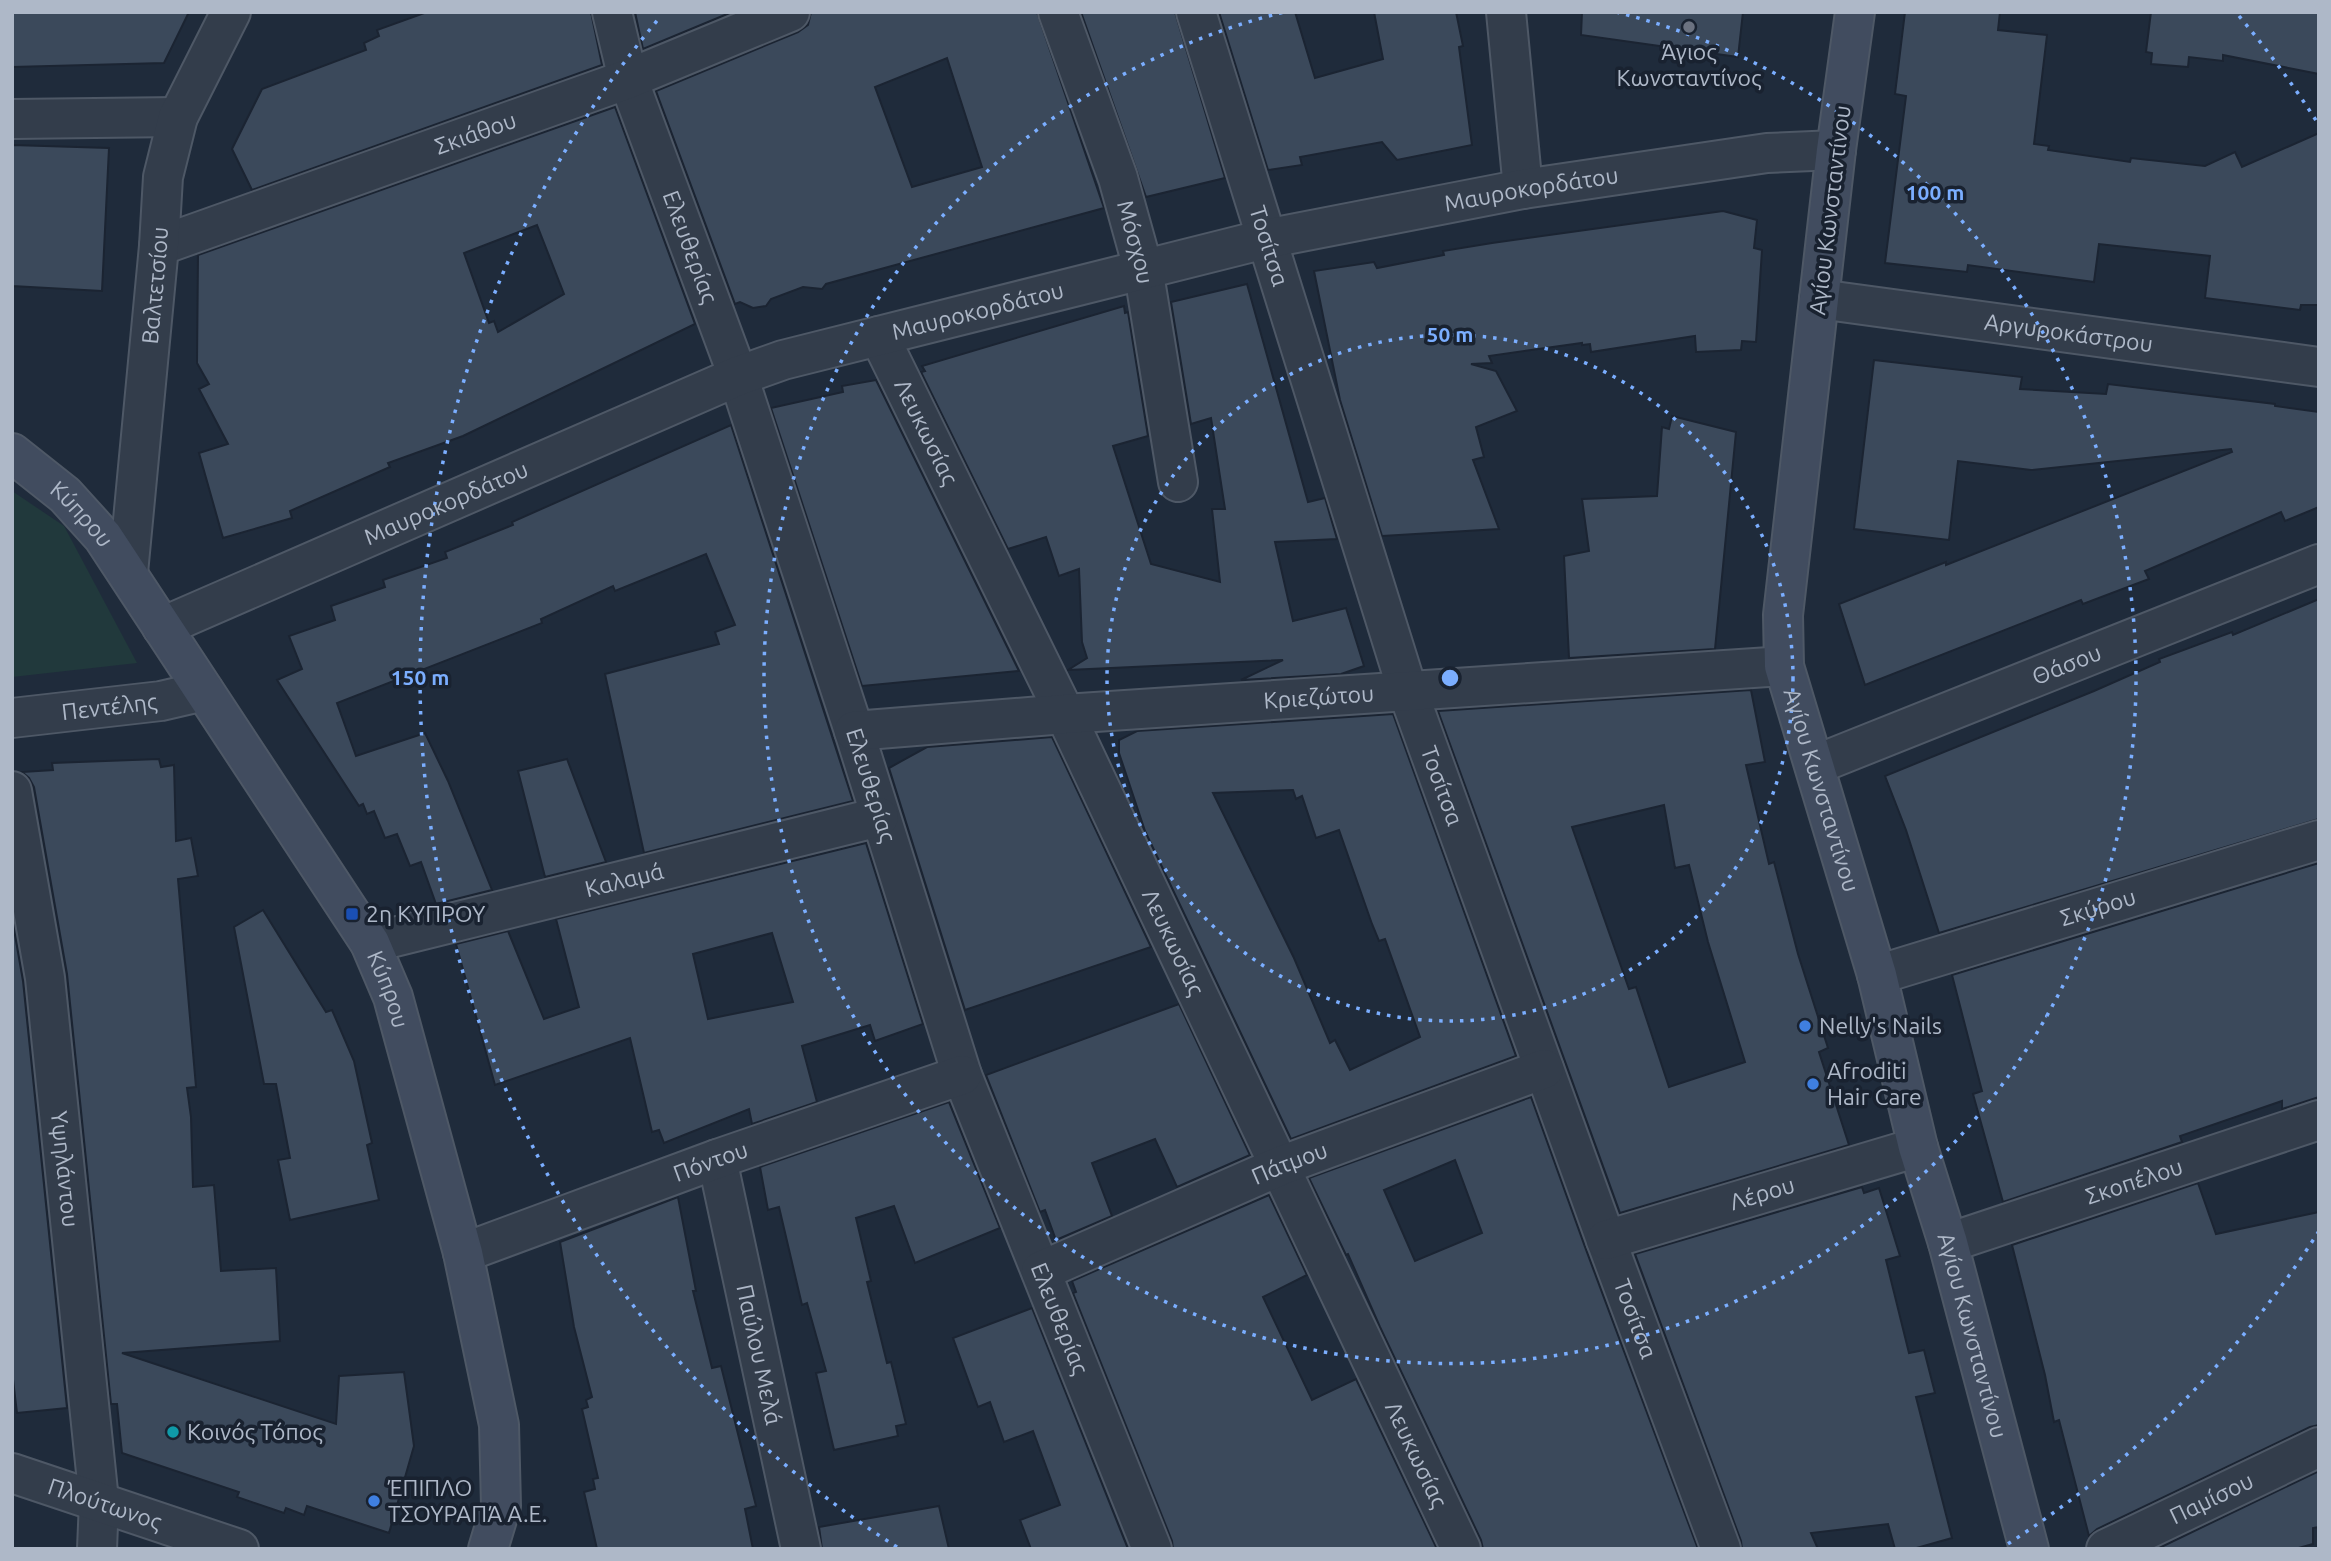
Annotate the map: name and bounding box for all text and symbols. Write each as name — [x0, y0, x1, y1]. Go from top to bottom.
marker: Άγιος Κωνσταντίνος — [1681, 19, 1697, 35]
place label: Άγιος Κωνσταντίνος — [1617, 39, 1761, 91]
street label: Αγίου Κωνσταντίνου — [1804, 104, 1855, 316]
street label: Σκιάθου — [431, 107, 519, 159]
street label: Μαυροκορδάτου — [1442, 162, 1620, 216]
text: 100 m — [1906, 180, 1964, 204]
street label: Ελευθερίας — [658, 187, 723, 307]
street label: Μόσχου — [1113, 197, 1158, 286]
street label: Τοσίτσα — [1245, 202, 1294, 289]
street label: Βαλτετσίου — [137, 226, 172, 345]
street label: Μαυροκορδάτου — [889, 277, 1066, 344]
street label: Αργυροκάστρου — [1983, 309, 2155, 356]
text: 50 m — [1427, 322, 1473, 346]
street label: Λευκωσίας — [890, 375, 963, 489]
street label: Μαυροκορδάτου — [360, 456, 532, 549]
street label: Κύπρου — [46, 476, 119, 551]
street label: Θάσου — [2028, 639, 2105, 689]
text: 150 m — [391, 665, 449, 689]
centre of rings — [1438, 666, 1462, 690]
street label: Κριεζώτου — [1263, 680, 1375, 713]
street label: Αγίου Κωνσταντίνου — [1779, 685, 1864, 895]
street label: Πεντέλης — [60, 689, 159, 724]
street label: Ελευθερίας — [842, 725, 901, 846]
street label: Τοσίτσα — [1417, 742, 1468, 829]
street label: Καλαμά — [582, 858, 666, 901]
street label: Σκύρου — [2057, 884, 2139, 930]
street label: Λευκωσίας — [1138, 885, 1210, 1000]
place label: 2η ΚΥΠΡΟΥ — [366, 901, 486, 926]
marker: 2η ΚΥΠΡΟΥ — [344, 906, 360, 922]
street label: Κύπρου — [363, 947, 414, 1030]
place label: Nelly's Nails — [1819, 1013, 1942, 1038]
marker: Nelly's Nails — [1797, 1018, 1813, 1034]
place label: Afroditi Hair Care — [1827, 1058, 1922, 1109]
marker: Afroditi Hair Care — [1805, 1076, 1821, 1092]
street label: Υψηλάντου — [47, 1110, 84, 1228]
street label: Πόντου — [670, 1136, 751, 1186]
street label: Πάτμου — [1247, 1137, 1331, 1189]
street label: Σκοπέλου — [2082, 1153, 2186, 1209]
street label: Λέρου — [1727, 1172, 1797, 1214]
street label: Αγίου Κωνσταντίνου — [1934, 1230, 2012, 1441]
street label: Ελευθερίας — [1027, 1259, 1094, 1378]
street label: Τοσίτσα — [1610, 1275, 1662, 1362]
street label: Παύλου Μελά — [732, 1282, 787, 1427]
street label: Λευκωσίας — [1381, 1397, 1453, 1512]
place label: Κοινός Τόπος — [187, 1419, 323, 1445]
marker: Κοινός Τόπος — [165, 1424, 181, 1440]
street label: Παμίσου — [2166, 1467, 2257, 1529]
street label: Πλούτωνος — [45, 1473, 165, 1535]
place label: ΈΠΙΠΛΟ ΤΣΟΥΡΑΠΆ Α.Ε. — [387, 1475, 547, 1526]
marker: ΈΠΙΠΛΟ ΤΣΟΥΡΑΠΆ Α.Ε. — [366, 1493, 382, 1509]

